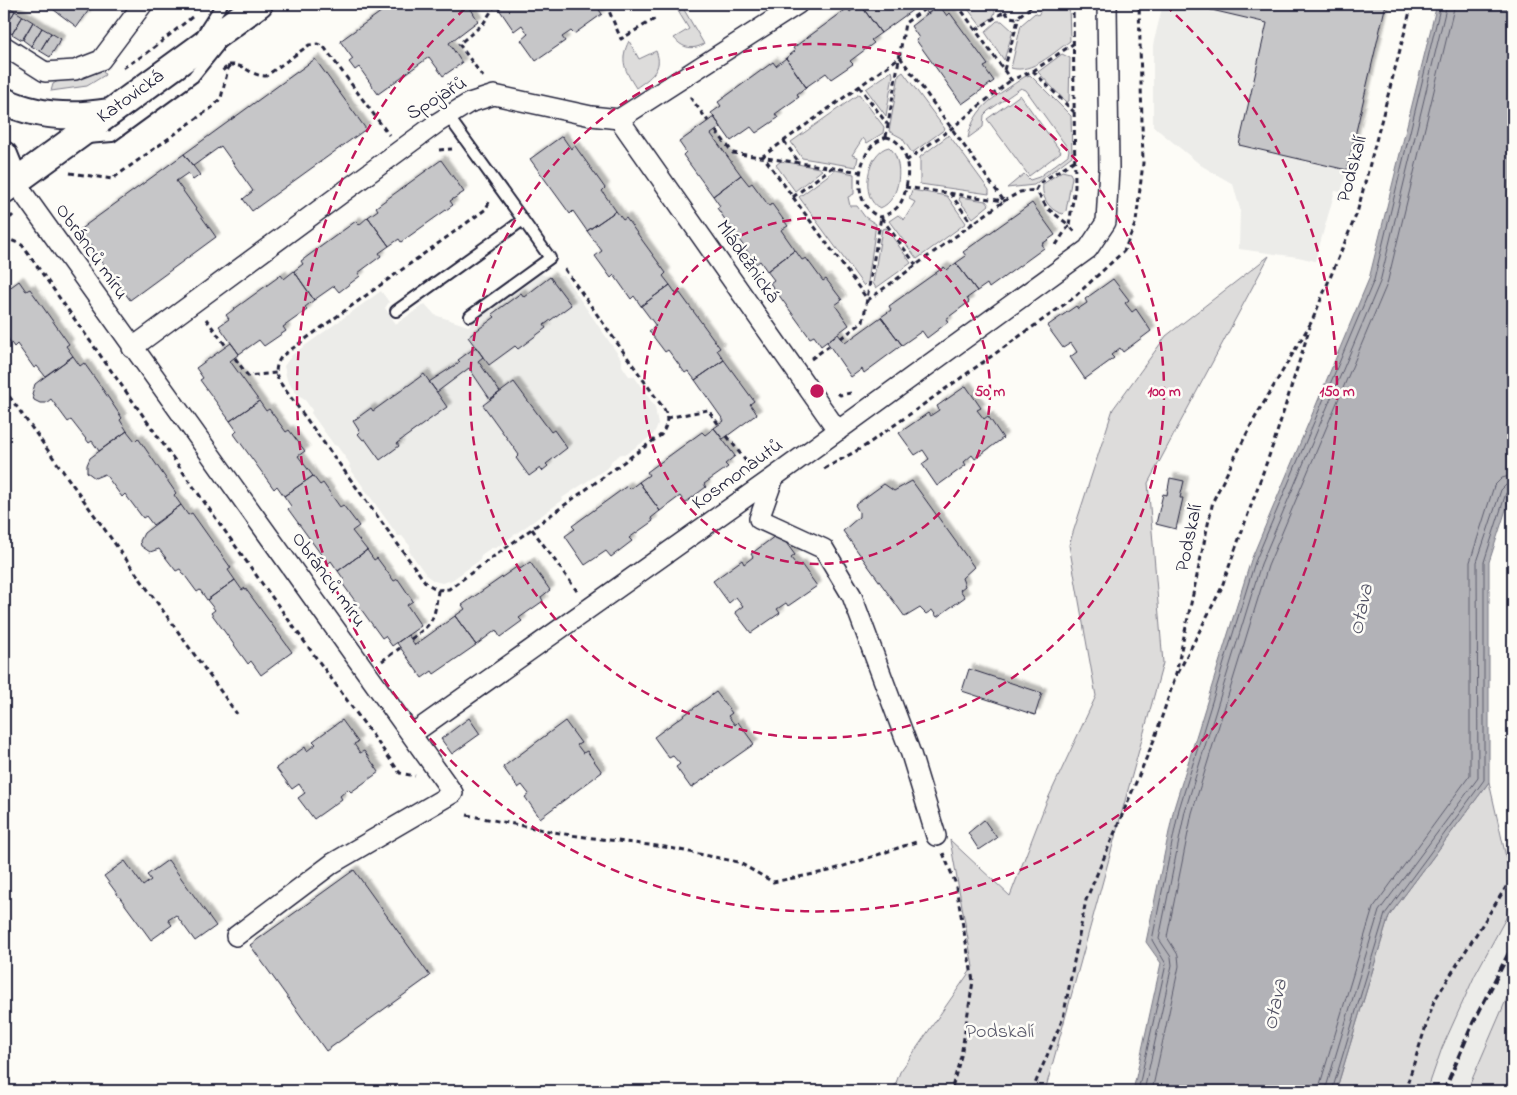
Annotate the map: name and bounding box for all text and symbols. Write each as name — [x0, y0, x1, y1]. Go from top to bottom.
street label: Katovická — [91, 63, 171, 131]
street label: Spojařů — [401, 70, 473, 128]
street label: Podskalí — [1330, 132, 1376, 206]
street label: Obránců míru — [47, 198, 135, 306]
street label: Mládežnická — [708, 215, 786, 309]
text: 50 m — [975, 381, 1006, 403]
text: 100 m — [1147, 381, 1181, 403]
text: 150 m — [1319, 381, 1355, 403]
centre of rings — [808, 382, 826, 400]
street label: Kosmonautů — [686, 432, 790, 518]
street label: Podskalí — [1169, 501, 1211, 575]
street label: Obránců míru — [283, 526, 373, 634]
water label: Otava — [1342, 581, 1382, 638]
water label: Otava — [1256, 976, 1296, 1033]
park label: Podskalí — [966, 1018, 1034, 1047]

